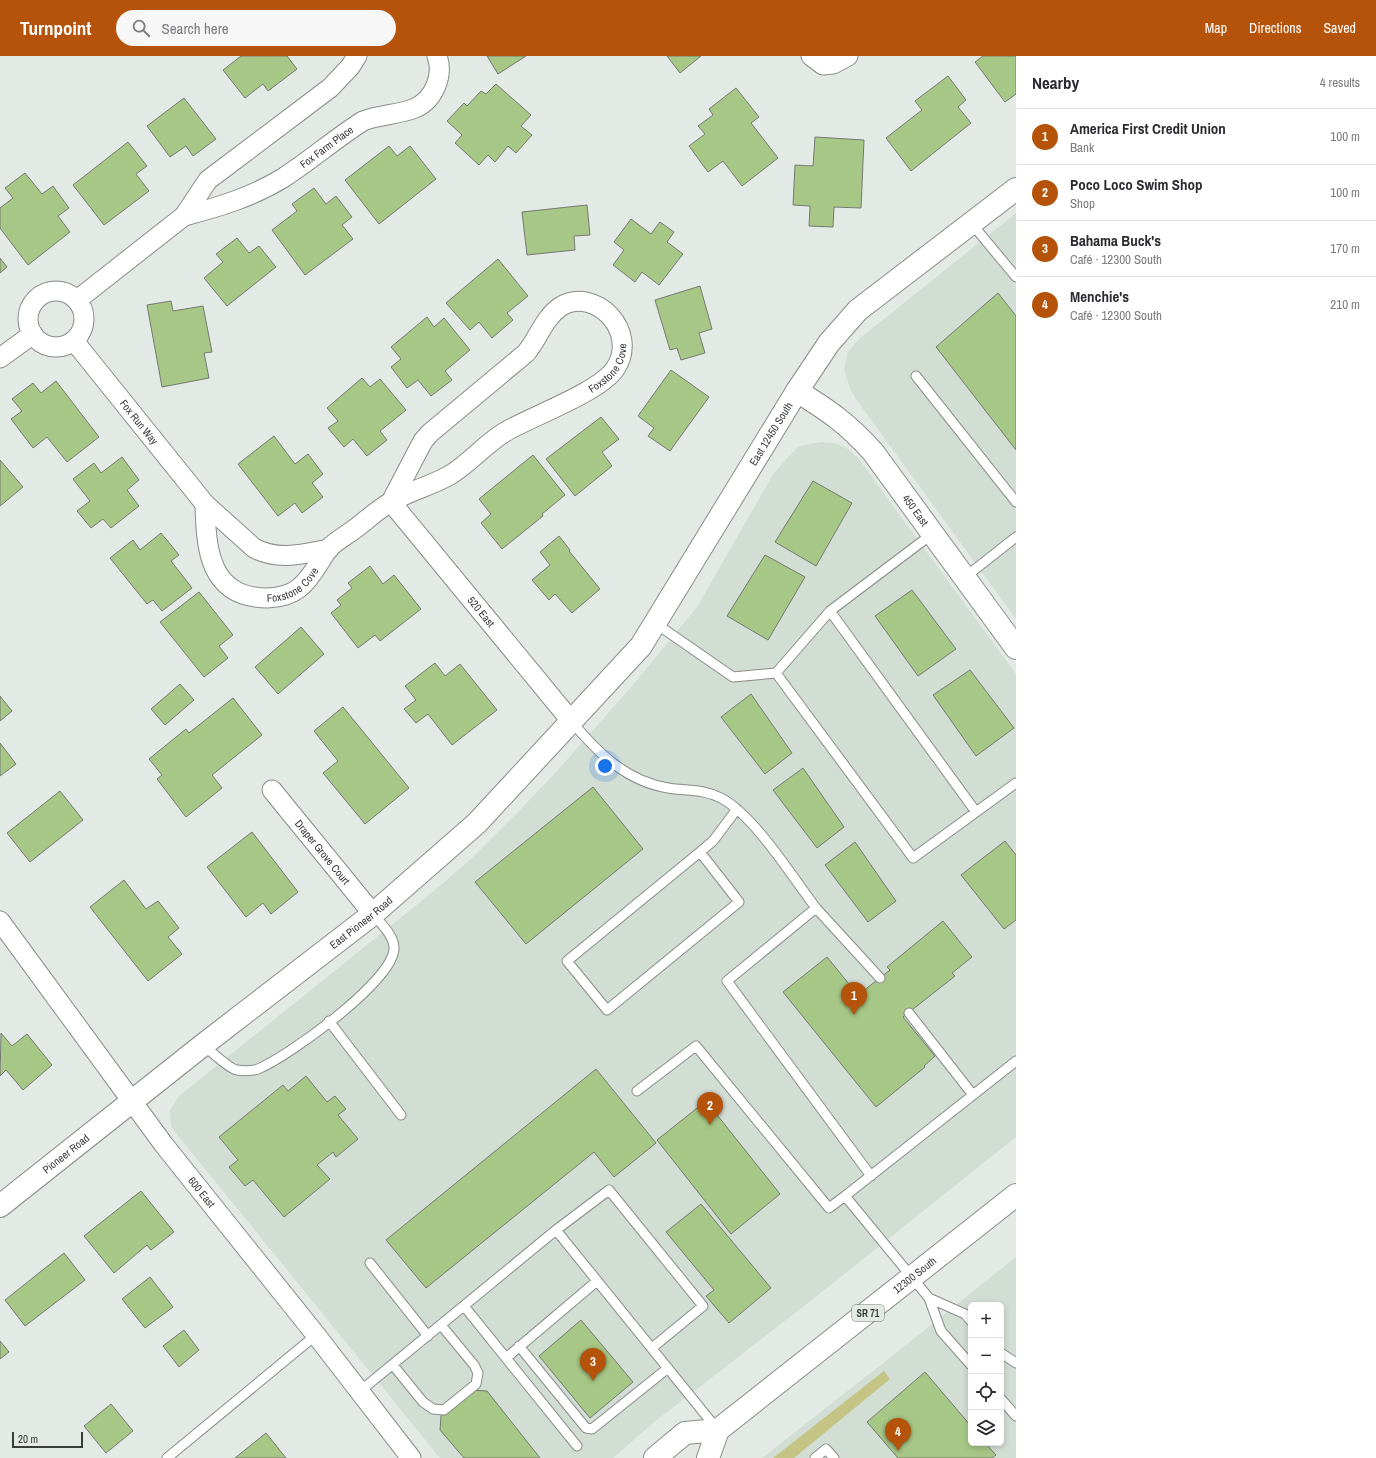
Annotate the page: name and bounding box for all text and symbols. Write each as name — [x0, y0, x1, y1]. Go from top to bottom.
search box — [116, 10, 396, 46]
text: Turnpoint — [20, 15, 92, 41]
icon: search — [130, 17, 152, 39]
text: Search here — [162, 18, 229, 39]
text: Map — [1205, 19, 1227, 37]
text: Directions — [1249, 19, 1301, 37]
text: Saved — [1323, 19, 1356, 37]
text: Nearby — [1032, 71, 1079, 94]
text: 4 results — [1320, 74, 1360, 91]
text: America First Credit Union — [1070, 118, 1226, 139]
street label: Fox Farm Place — [297, 123, 356, 171]
text: 1 — [1042, 128, 1048, 145]
text: 100 m — [1330, 128, 1360, 145]
text: Bank — [1070, 139, 1094, 156]
text: Poco Loco Swim Shop — [1070, 174, 1203, 195]
text: 2 — [1042, 184, 1048, 201]
text: 100 m — [1330, 184, 1360, 201]
text: Shop — [1070, 195, 1095, 212]
text: Bahama Buck's — [1070, 230, 1161, 251]
text: 3 — [1042, 240, 1048, 257]
text: 170 m — [1330, 240, 1360, 257]
text: Café · 12300 South — [1070, 251, 1162, 268]
text: Menchie's — [1070, 286, 1129, 307]
text: 4 — [1042, 296, 1048, 313]
text: 210 m — [1330, 296, 1360, 313]
text: Café · 12300 South — [1070, 307, 1162, 324]
street label: Foxstone Cove — [586, 343, 629, 396]
street label: Fox Run Way — [117, 397, 162, 448]
street label: East 12450 South — [746, 399, 796, 468]
street label: 450 East — [899, 492, 932, 529]
street label: Foxstone Cove — [266, 564, 322, 605]
street label: 520 East — [464, 593, 498, 630]
your location — [595, 756, 615, 776]
street label: Draper Grove Court — [292, 817, 353, 888]
street label: East Pioneer Road — [327, 893, 395, 952]
pin: 1 — [841, 982, 867, 1015]
pin: 2 — [697, 1092, 723, 1125]
street label: Pioneer Road — [40, 1131, 92, 1177]
street label: 600 East — [185, 1174, 219, 1211]
street label: 12300 South — [890, 1254, 939, 1296]
map controls — [968, 1302, 1004, 1446]
button: + — [968, 1302, 1004, 1338]
road number: SR 71 — [852, 1305, 884, 1321]
button: − — [968, 1338, 1004, 1374]
pin: 3 — [580, 1348, 606, 1381]
button: locate — [968, 1374, 1004, 1410]
button: layers — [968, 1410, 1004, 1446]
pin: 4 — [885, 1418, 911, 1451]
scale bar — [12, 1430, 83, 1449]
text: 20 m — [18, 1432, 38, 1446]

